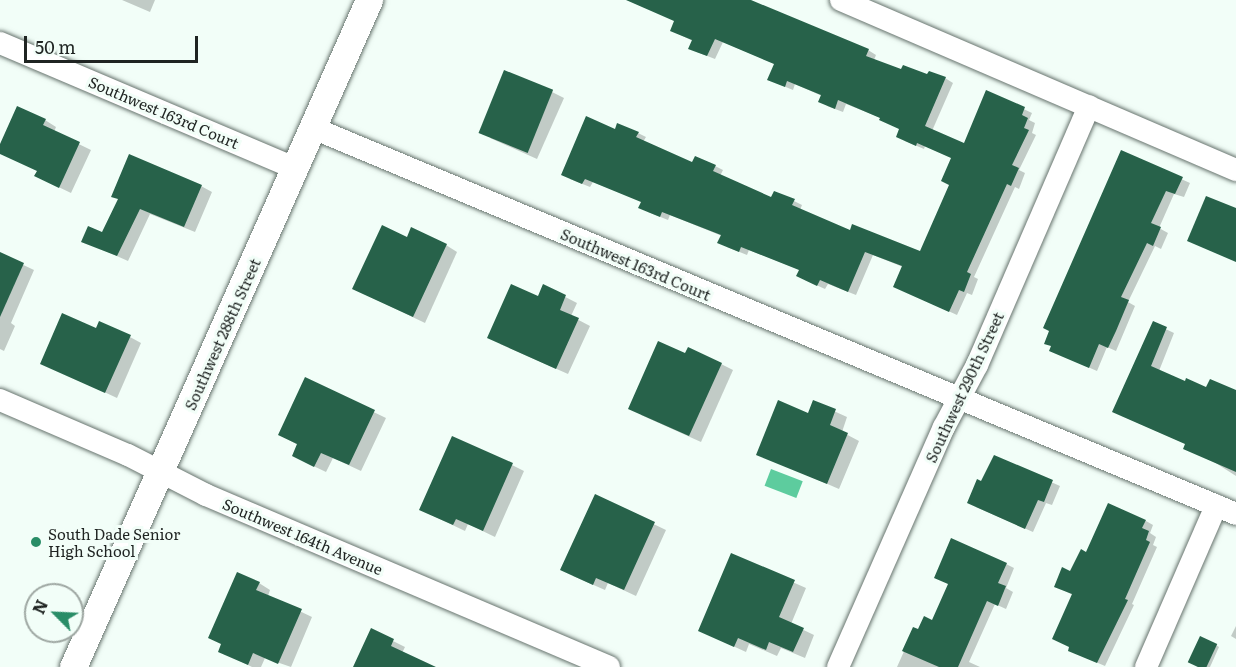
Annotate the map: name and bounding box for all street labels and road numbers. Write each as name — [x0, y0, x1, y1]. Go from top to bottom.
street label: Southwest 163rd Court — [86, 72, 242, 152]
street label: Southwest 163rd Court — [558, 224, 714, 304]
street label: Southwest 288th Street — [180, 255, 264, 413]
street label: Southwest 290th Street — [921, 309, 1007, 465]
street label: Southwest 164th Avenue — [220, 494, 386, 578]

